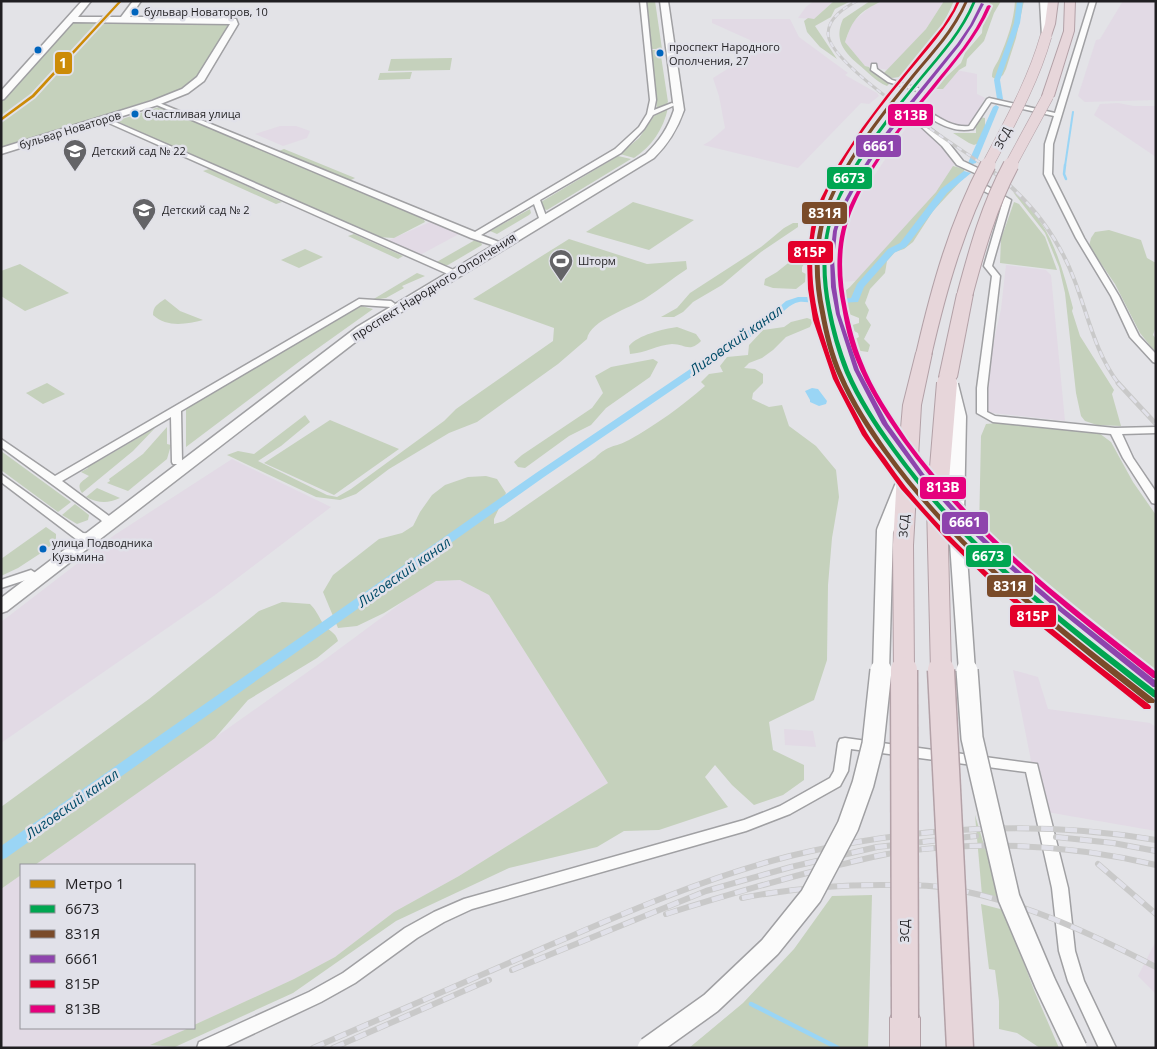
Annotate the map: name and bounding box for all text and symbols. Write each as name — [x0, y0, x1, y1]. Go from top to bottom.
place label: бульвар Новаторов, 10 — [144, 4, 268, 19]
marker: бульвар Новаторов, 10 — [130, 7, 140, 17]
place label: проспект Народного Ополчения, 27 — [669, 39, 780, 68]
unlabelled marker — [33, 45, 43, 55]
marker: проспект Народного Ополчения, 27 — [655, 48, 665, 58]
line badge: 1 — [54, 51, 73, 75]
text: 1 — [59, 53, 67, 72]
line badge: 813В — [887, 103, 934, 127]
text: 813В — [894, 105, 928, 124]
place label: Счастливая улица — [144, 106, 241, 121]
street label: бульвар Новаторов — [17, 107, 122, 152]
marker: Счастливая улица — [130, 109, 140, 119]
street label: ЗСД — [990, 124, 1015, 152]
line badge: 6661 — [855, 134, 902, 158]
text: 6661 — [863, 136, 895, 155]
school or university icon: Детский сад № 22 — [62, 138, 88, 172]
place label: Детский сад № 22 — [92, 143, 186, 158]
line badge: 6673 — [826, 166, 873, 190]
text: 6673 — [833, 168, 865, 187]
school or university icon: Детский сад № 2 — [131, 197, 157, 231]
line badge: 831Я — [801, 201, 848, 225]
place label: Детский сад № 2 — [162, 202, 250, 217]
text: 831Я — [808, 203, 842, 222]
street label: проспект Народного Ополчения — [348, 229, 519, 344]
line badge: 815Р — [787, 240, 834, 264]
text: 815Р — [794, 242, 827, 261]
sports icon: Шторм — [548, 248, 574, 282]
place label: Шторм — [578, 253, 616, 268]
water label: Лиговский канал — [684, 300, 787, 380]
line badge: 813В — [919, 476, 967, 500]
text: 813В — [926, 477, 960, 496]
line badge: 6661 — [941, 511, 989, 535]
text: 6661 — [949, 512, 981, 531]
street label: ЗСД — [894, 514, 913, 538]
water label: Лиговский канал — [352, 532, 455, 612]
place label: улица Подводника Кузьмина — [52, 535, 153, 564]
marker: улица Подводника Кузьмина — [38, 544, 48, 554]
line badge: 6673 — [965, 544, 1012, 568]
text: 6673 — [972, 546, 1004, 565]
line badge: 831Я — [986, 574, 1034, 598]
text: 831Я — [993, 576, 1027, 595]
line badge: 815Р — [1009, 604, 1057, 628]
text: 815Р — [1017, 606, 1050, 625]
water label: Лиговский канал — [20, 764, 123, 844]
legend — [20, 864, 195, 1029]
text: Метро 1 — [65, 873, 125, 893]
text: 6673 — [65, 898, 99, 918]
street label: ЗСД — [896, 920, 913, 942]
text: 831Я — [65, 923, 100, 943]
text: 6661 — [65, 948, 99, 968]
text: 815Р — [65, 973, 100, 993]
text: 813В — [65, 998, 100, 1018]

